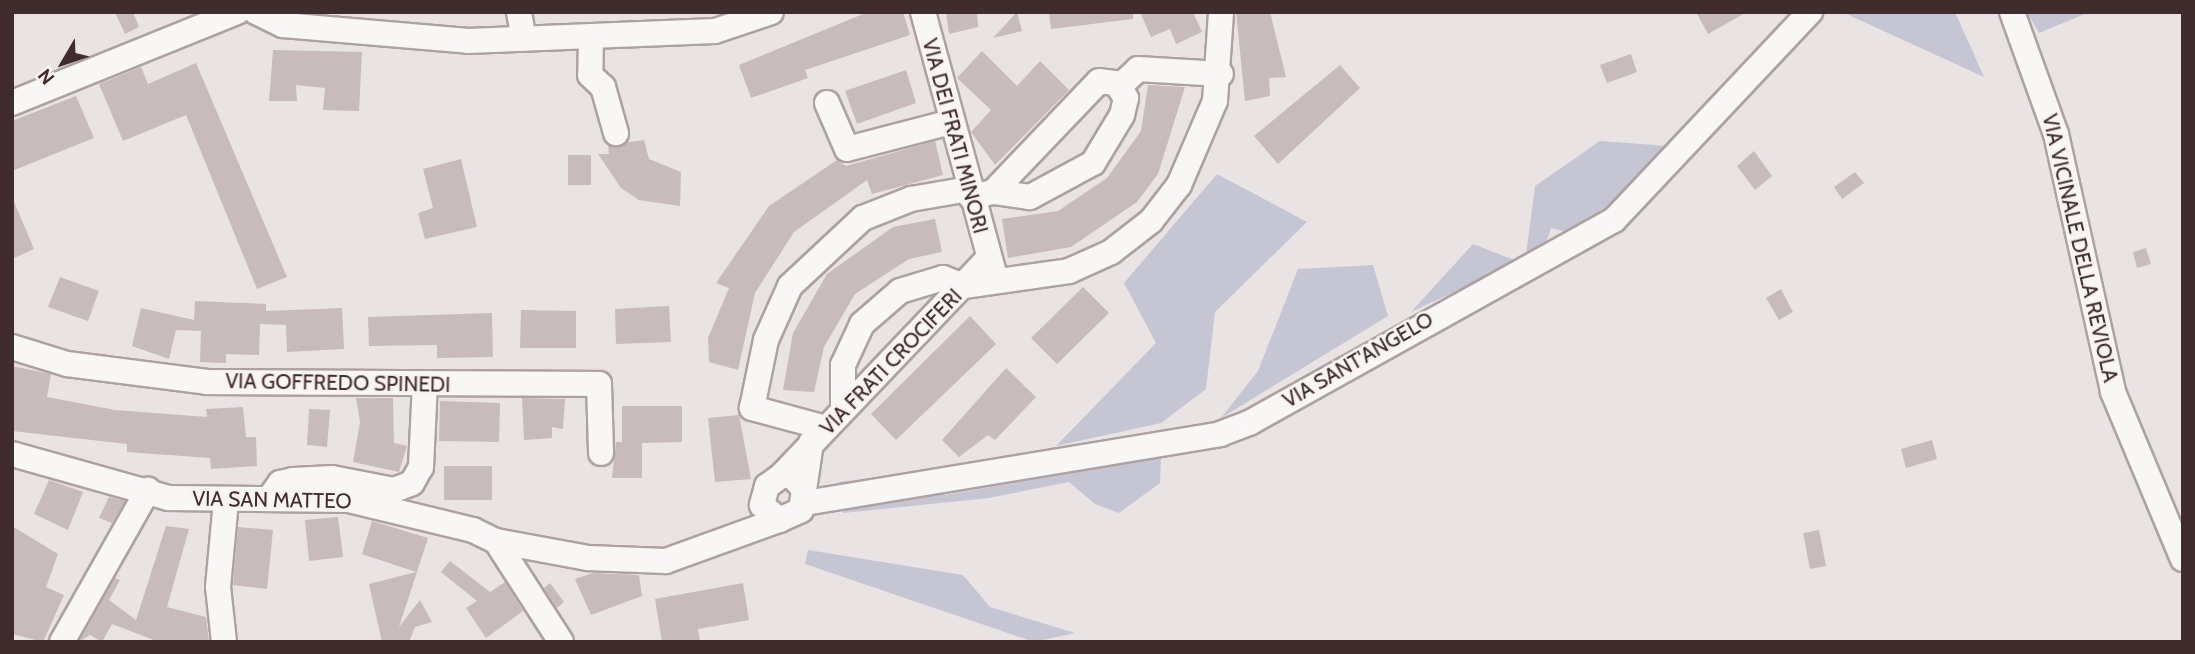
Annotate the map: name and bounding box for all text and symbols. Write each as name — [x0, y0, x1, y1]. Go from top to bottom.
north arrow — [28, 28, 98, 98]
street label: VIA DEI FRATI MINORI — [917, 36, 993, 236]
text: N — [33, 64, 59, 89]
street label: VIA VICINALE DELLA REVIOLA — [2037, 111, 2123, 385]
street label: VIA FRATI CROCIFERI — [815, 284, 967, 440]
street label: VIA SANT'ANGELO — [1278, 307, 1438, 413]
street label: VIA GOFFREDO SPINEDI — [225, 368, 451, 398]
street label: VIA SAN MATTEO — [192, 486, 352, 514]

